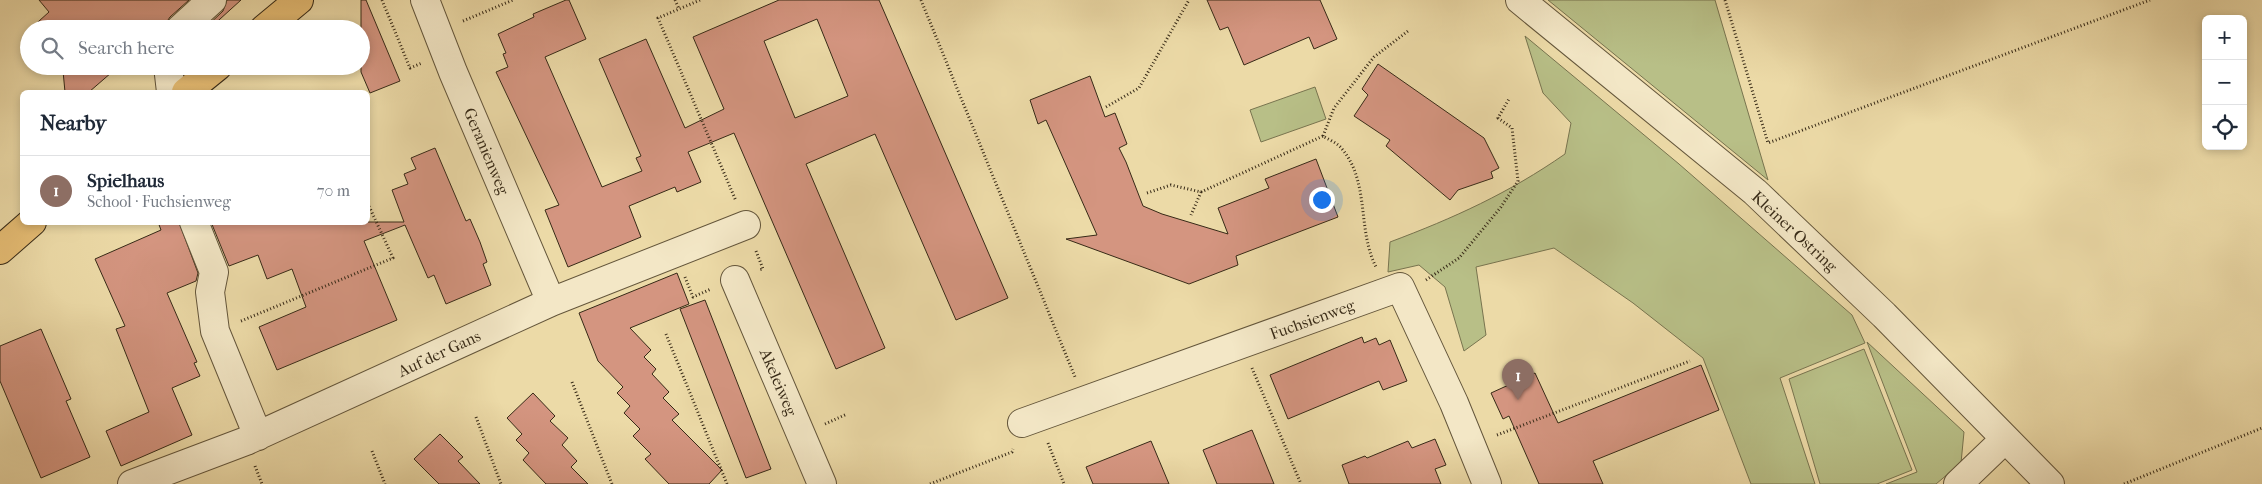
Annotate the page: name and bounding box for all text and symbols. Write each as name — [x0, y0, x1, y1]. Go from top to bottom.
map controls — [2202, 15, 2247, 150]
button: + — [2202, 15, 2247, 60]
search box — [20, 20, 370, 75]
icon: search — [38, 34, 66, 62]
text: Search here — [78, 37, 174, 59]
button: − — [2202, 60, 2247, 105]
street label: Geranienweg — [460, 105, 513, 198]
button: locate — [2202, 105, 2247, 150]
text: Nearby — [40, 111, 106, 135]
text: Spielhaus — [87, 170, 164, 192]
text: 1 — [53, 181, 59, 200]
text: 70 m — [317, 181, 350, 200]
your location — [1309, 187, 1335, 213]
street label: Kleiner Ostring — [1748, 187, 1842, 276]
text: School · Fuchsienweg — [87, 192, 231, 211]
street label: Fuchsienweg — [1267, 295, 1358, 344]
street label: Auf der Gans — [394, 326, 484, 381]
street label: Akeleiweg — [756, 345, 801, 419]
pin: 1 — [1502, 359, 1534, 400]

